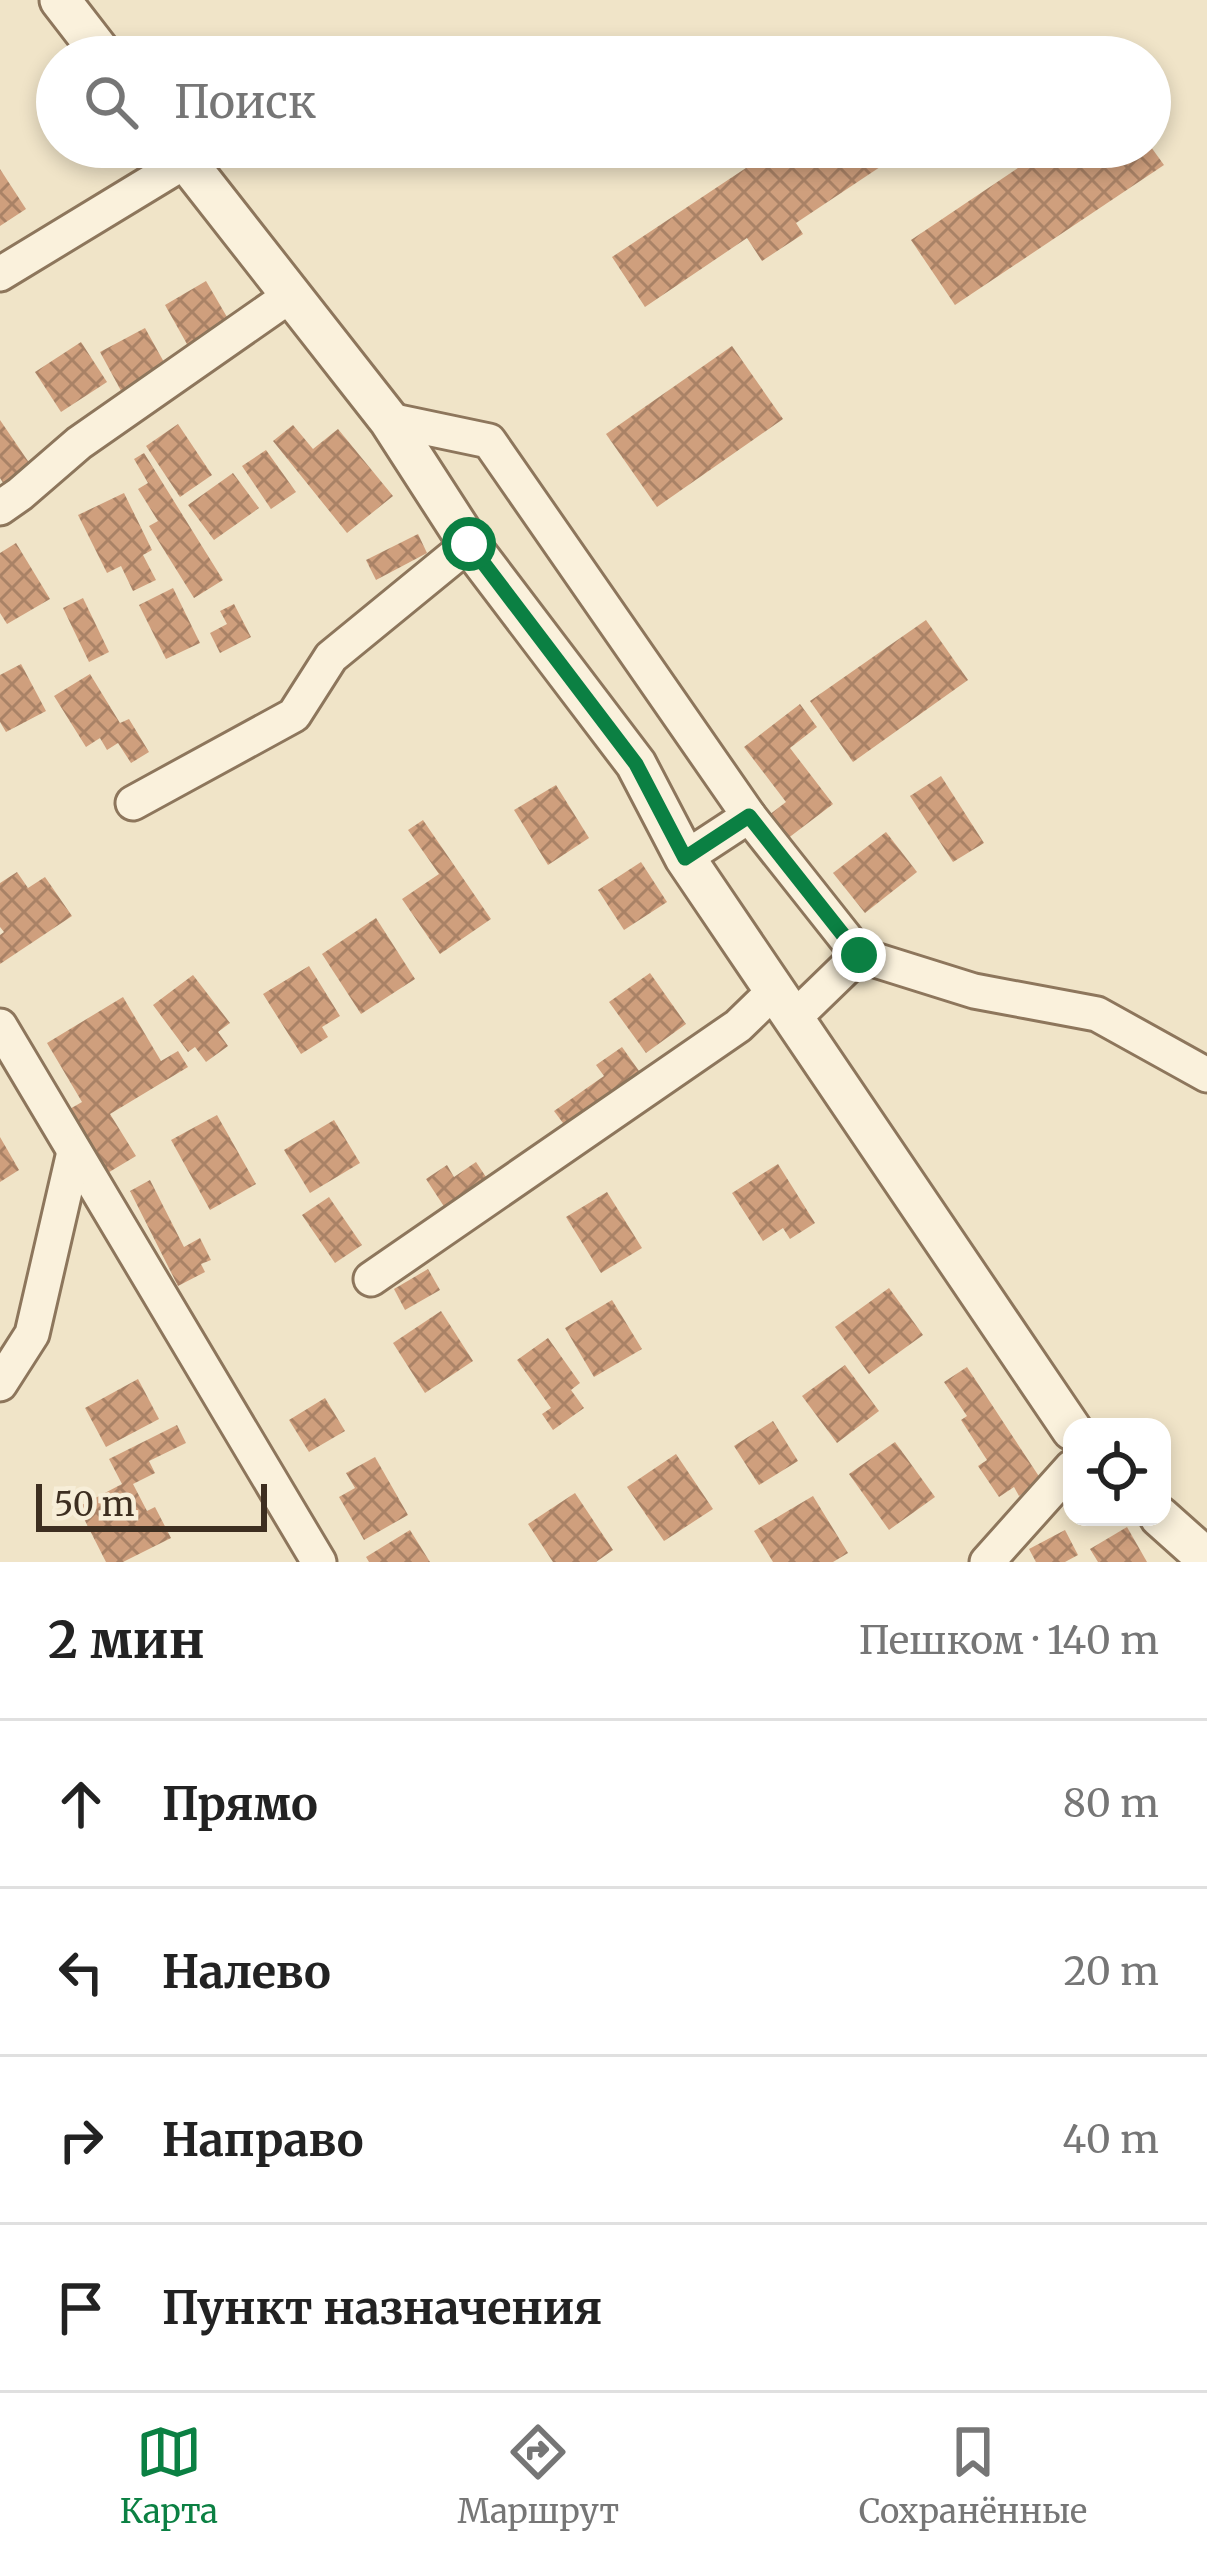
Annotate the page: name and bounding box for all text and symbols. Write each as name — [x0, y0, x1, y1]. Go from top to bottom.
search box — [36, 36, 1171, 168]
icon: search — [78, 69, 144, 135]
text: Поиск — [174, 74, 316, 130]
route start — [442, 517, 496, 571]
route end — [832, 928, 886, 982]
map controls — [1063, 1418, 1171, 1526]
button: locate — [1063, 1418, 1171, 1526]
scale bar — [36, 1478, 267, 1531]
text: 50 m — [54, 1484, 135, 1525]
text: 2 мин — [48, 1608, 205, 1672]
text: Пешком · 140 m — [859, 1616, 1159, 1665]
icon: ahead — [48, 1771, 114, 1837]
text: Прямо — [162, 1776, 318, 1832]
text: 80 m — [1063, 1779, 1159, 1828]
icon: left — [48, 1939, 114, 2005]
text: Налево — [162, 1944, 331, 2000]
text: 20 m — [1064, 1947, 1159, 1996]
icon: right — [48, 2107, 114, 2173]
text: Направо — [162, 2112, 364, 2168]
text: 40 m — [1062, 2115, 1159, 2164]
icon: arrive — [48, 2275, 114, 2341]
text: Пункт назначения — [162, 2280, 602, 2336]
tab: Карта — [120, 2419, 218, 2532]
tab: Маршрут — [457, 2419, 619, 2532]
tab: Сохранённые — [859, 2419, 1087, 2532]

